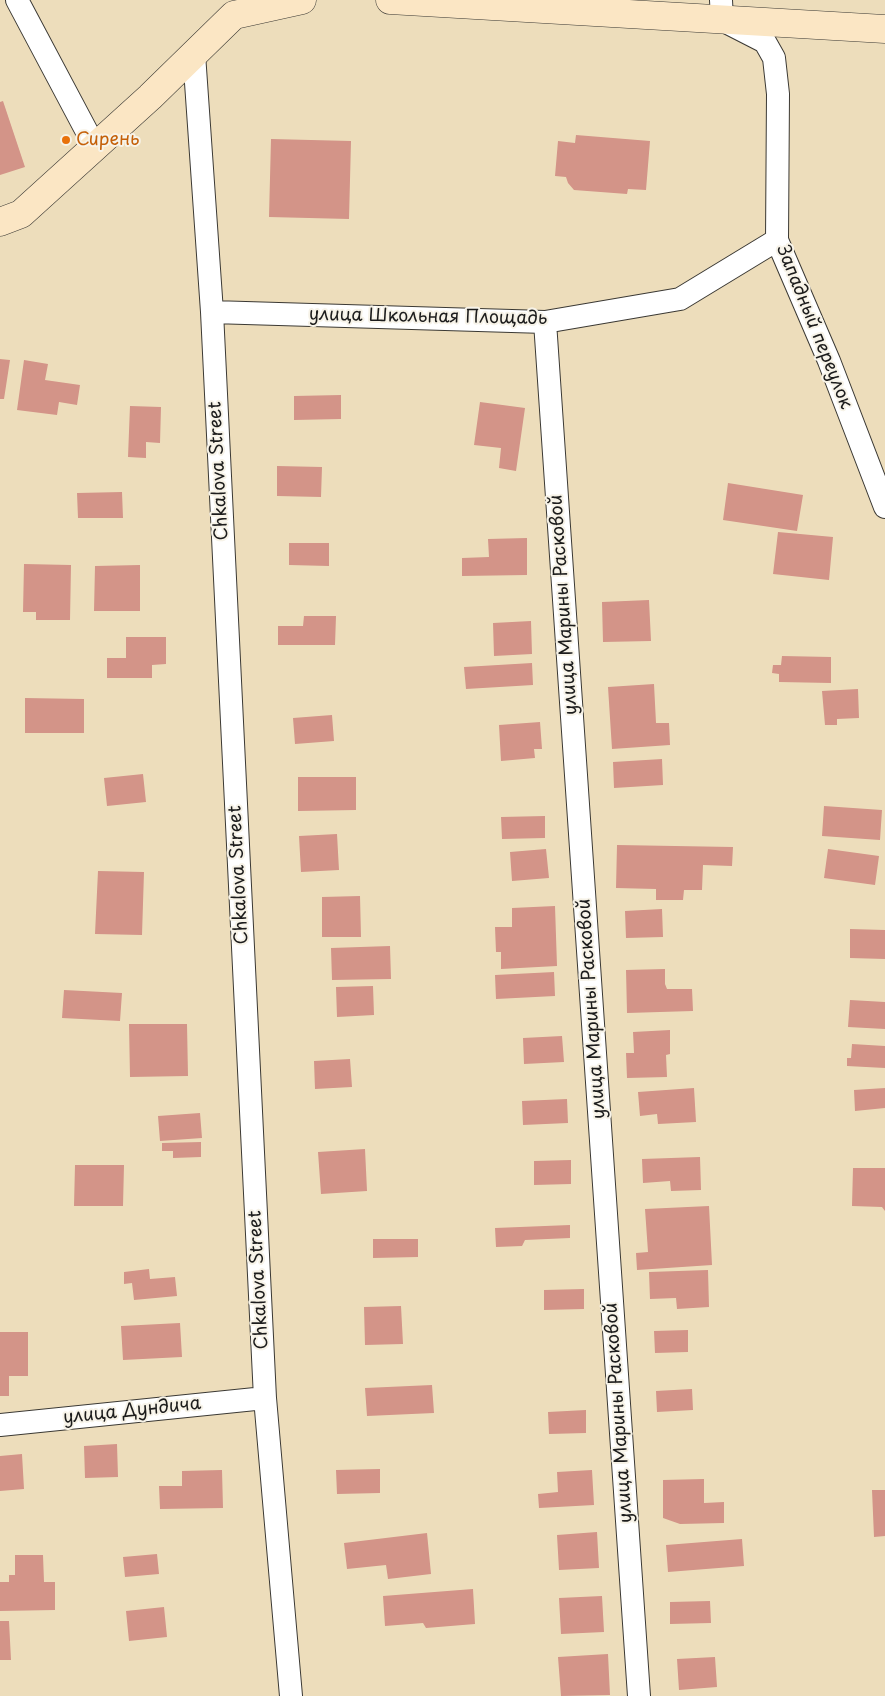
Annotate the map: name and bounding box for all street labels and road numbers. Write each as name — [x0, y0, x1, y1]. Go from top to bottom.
street label: Западный переулок — [771, 242, 857, 412]
street label: улица Школьная Площадь — [309, 304, 547, 330]
street label: Chkalova Street — [205, 401, 233, 541]
street label: улица Марины Расковой — [546, 494, 582, 716]
street label: Chkalova Street — [225, 805, 253, 945]
street label: улица Марины Расковой — [574, 898, 610, 1120]
street label: Chkalova Street — [245, 1210, 273, 1350]
street label: улица Марины Расковой — [601, 1302, 637, 1524]
street label: улица Дундича — [62, 1393, 202, 1429]

